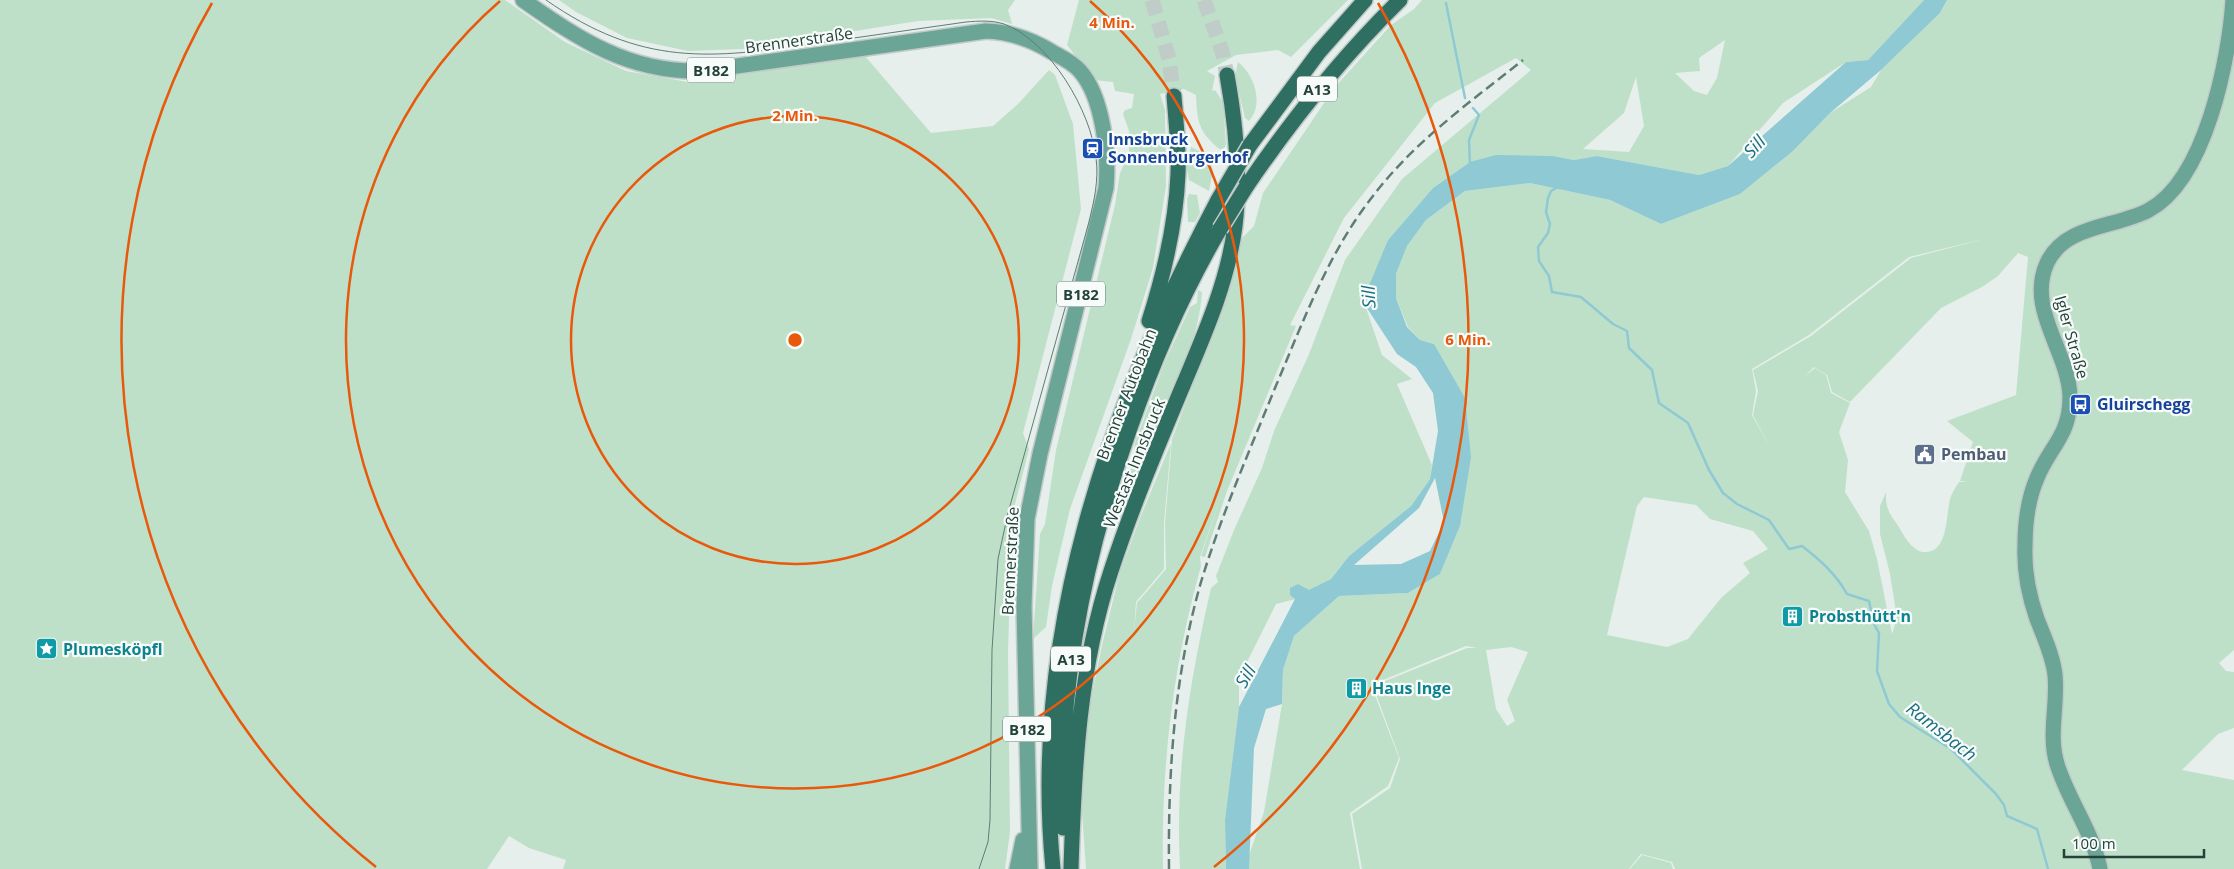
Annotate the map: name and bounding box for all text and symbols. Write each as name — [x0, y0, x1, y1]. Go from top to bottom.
text: 4 Min. — [1089, 12, 1135, 32]
street label: Brennerstraße — [744, 22, 854, 58]
road number: B182 — [687, 58, 735, 82]
road number: A13 — [1297, 76, 1337, 102]
text: 2 Min. — [772, 105, 818, 125]
place label: Innsbruck Sonnenburgerhof — [1108, 128, 1249, 168]
water label: Sill — [1737, 129, 1771, 162]
station icon: Innsbruck Sonnenburgerhof — [1080, 136, 1104, 160]
road number: B182 — [1057, 282, 1105, 306]
water label: Sill — [1356, 285, 1380, 309]
street label: Igler Straße — [2050, 293, 2094, 381]
street label: Brenner Autobahn — [1091, 325, 1161, 463]
text: 6 Min. — [1445, 329, 1491, 349]
centre of rings — [786, 331, 804, 349]
bus stop icon: Gluirschegg — [2069, 392, 2093, 416]
place label: Gluirschegg — [2097, 393, 2190, 415]
street label: Westast Innsbruck — [1098, 395, 1170, 531]
public building icon: Pembau — [1913, 442, 1937, 466]
place label: Pembau — [1941, 443, 2007, 465]
street label: Brennerstraße — [996, 506, 1024, 616]
building icon: Probsthütt'n — [1781, 604, 1805, 628]
place label: Probsthütt'n — [1809, 605, 1911, 627]
place icon: Plumesköpfl — [35, 637, 59, 661]
place label: Plumesköpfl — [63, 638, 163, 660]
road number: A13 — [1051, 646, 1091, 672]
water label: Sill — [1229, 660, 1261, 692]
building icon: Haus Inge — [1344, 676, 1368, 700]
place label: Haus Inge — [1372, 677, 1451, 699]
water label: Ramsbach — [1902, 696, 1982, 766]
road number: B182 — [1003, 716, 1051, 742]
scale bar — [2064, 826, 2204, 858]
text: 100 m — [2072, 833, 2116, 853]

